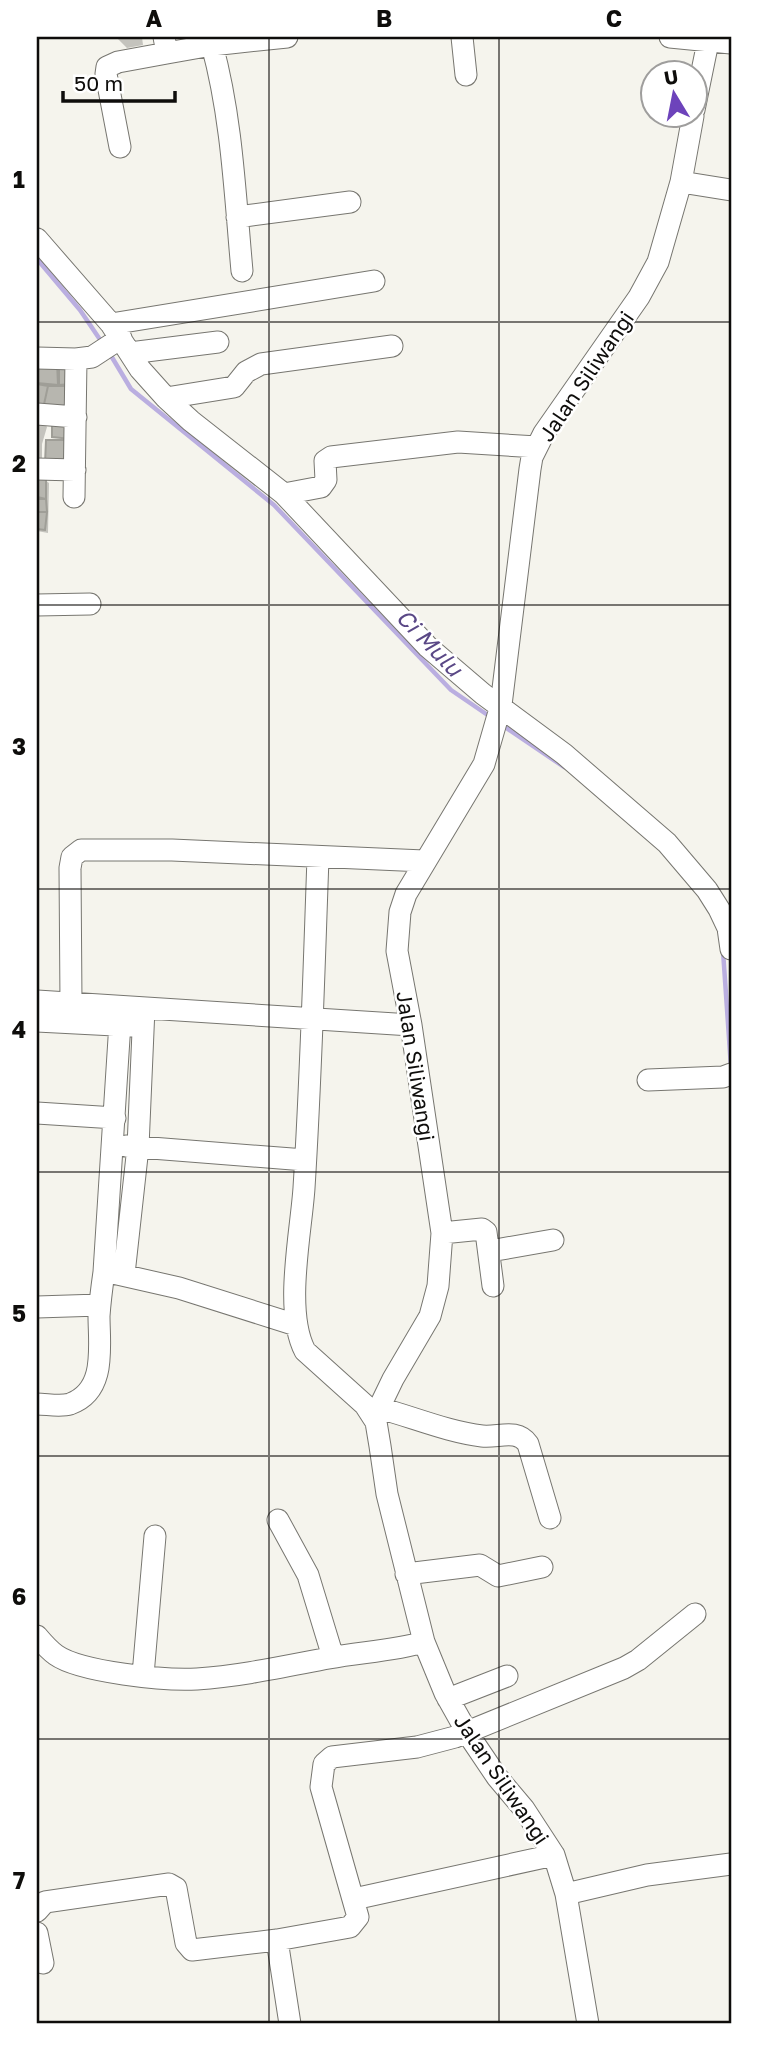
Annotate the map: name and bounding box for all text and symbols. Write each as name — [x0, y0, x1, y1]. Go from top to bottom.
text: A — [146, 4, 163, 32]
text: B — [376, 4, 392, 32]
text: C — [606, 4, 622, 32]
scale bar — [63, 60, 175, 104]
north arrow — [638, 60, 708, 130]
text: U — [662, 64, 680, 89]
text: 50 m — [74, 70, 123, 96]
text: 1 — [13, 165, 25, 193]
street label: Jalan Siliwangi — [533, 306, 639, 446]
text: 2 — [12, 449, 26, 477]
water label: Ci Mulu — [391, 603, 470, 683]
text: 3 — [12, 732, 26, 760]
street label: Jalan Siliwangi — [391, 989, 441, 1143]
text: 4 — [12, 1015, 26, 1043]
text: 5 — [12, 1299, 26, 1327]
text: 6 — [12, 1582, 26, 1610]
street label: Jalan Siliwangi — [449, 1709, 555, 1849]
text: 7 — [13, 1866, 25, 1894]

